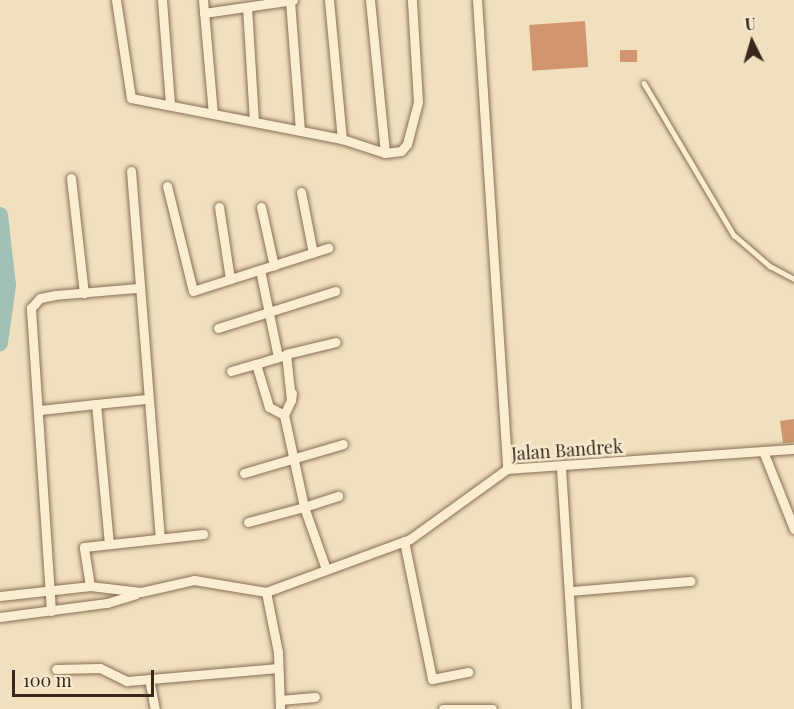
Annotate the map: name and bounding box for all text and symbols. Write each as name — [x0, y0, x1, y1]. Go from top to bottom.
north arrow — [722, 12, 782, 72]
text: U — [744, 13, 757, 35]
street label: Jalan Bandrek — [510, 435, 624, 465]
scale bar — [15, 658, 158, 696]
text: 100 m — [23, 668, 72, 692]

